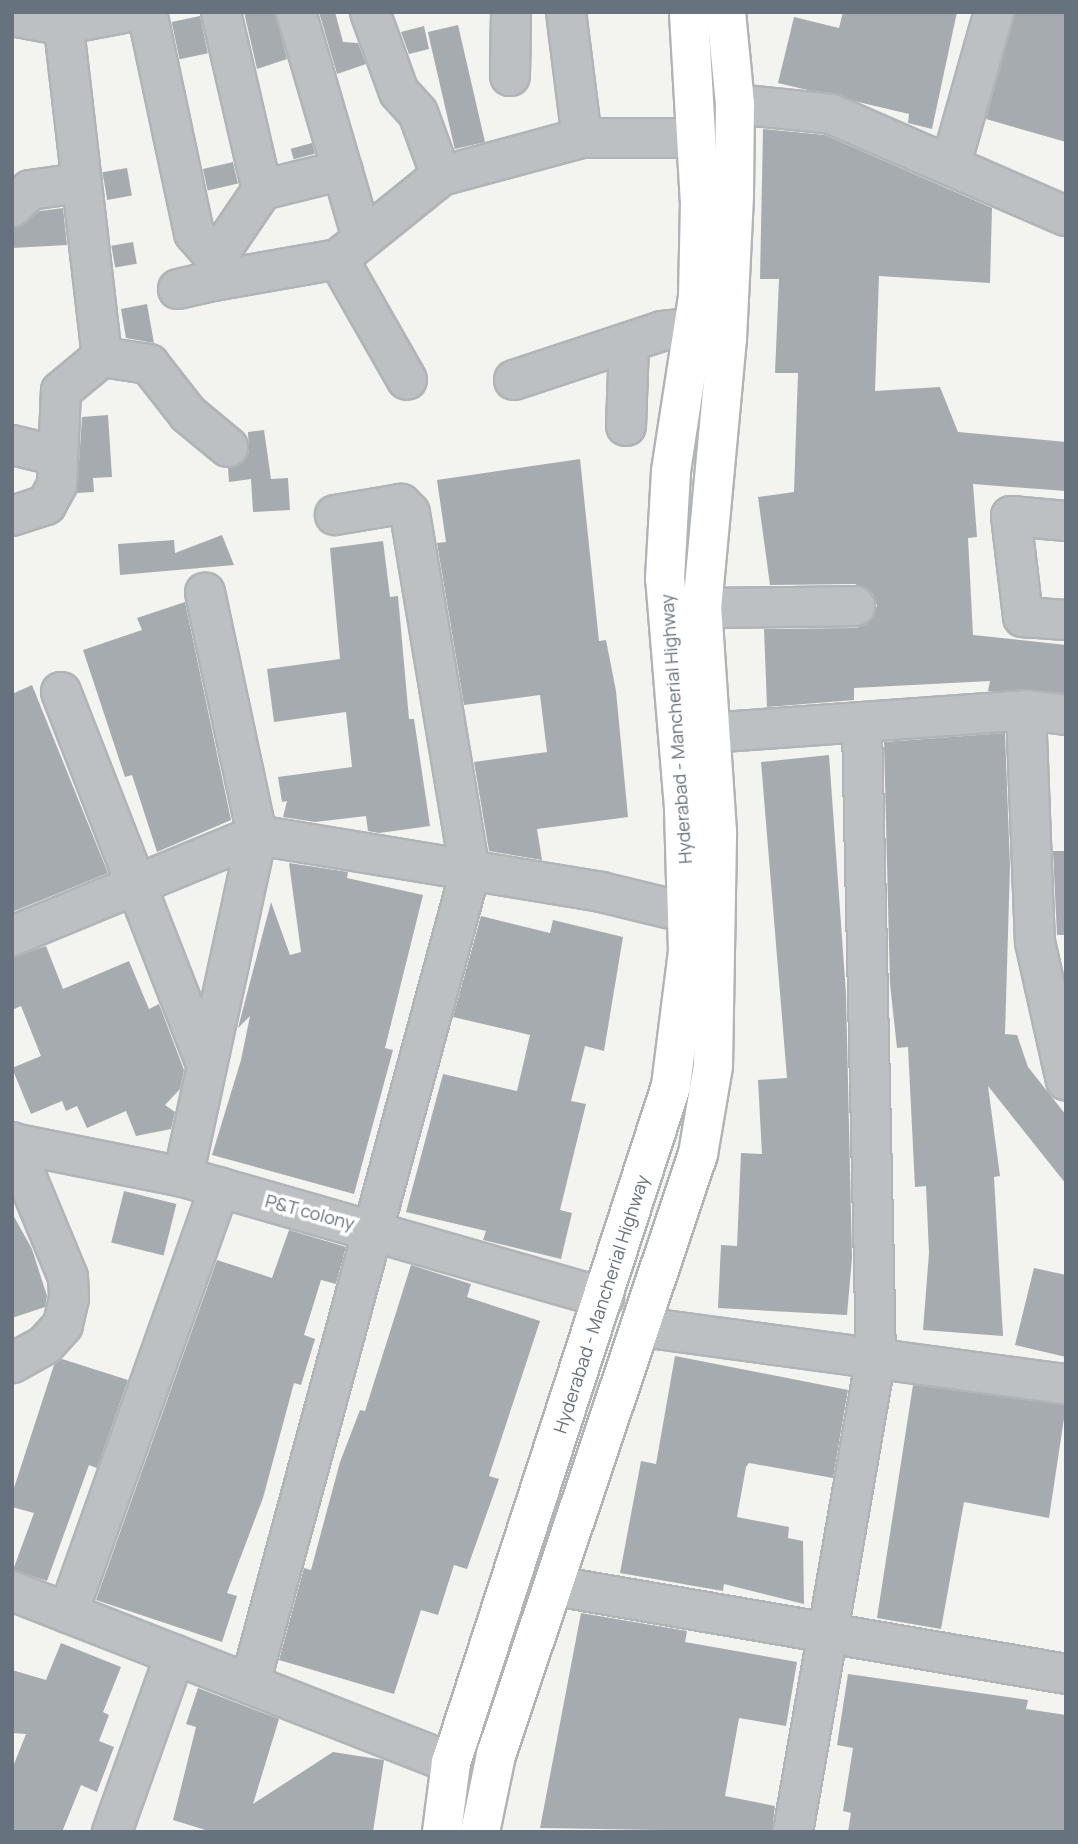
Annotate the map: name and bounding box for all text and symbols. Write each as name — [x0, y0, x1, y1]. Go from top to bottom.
street label: Hyderabad - Mancherial Highway — [656, 593, 696, 865]
street label: Hyderabad - Mancherial Highway — [549, 1172, 653, 1436]
street label: P&T colony — [263, 1190, 357, 1234]

